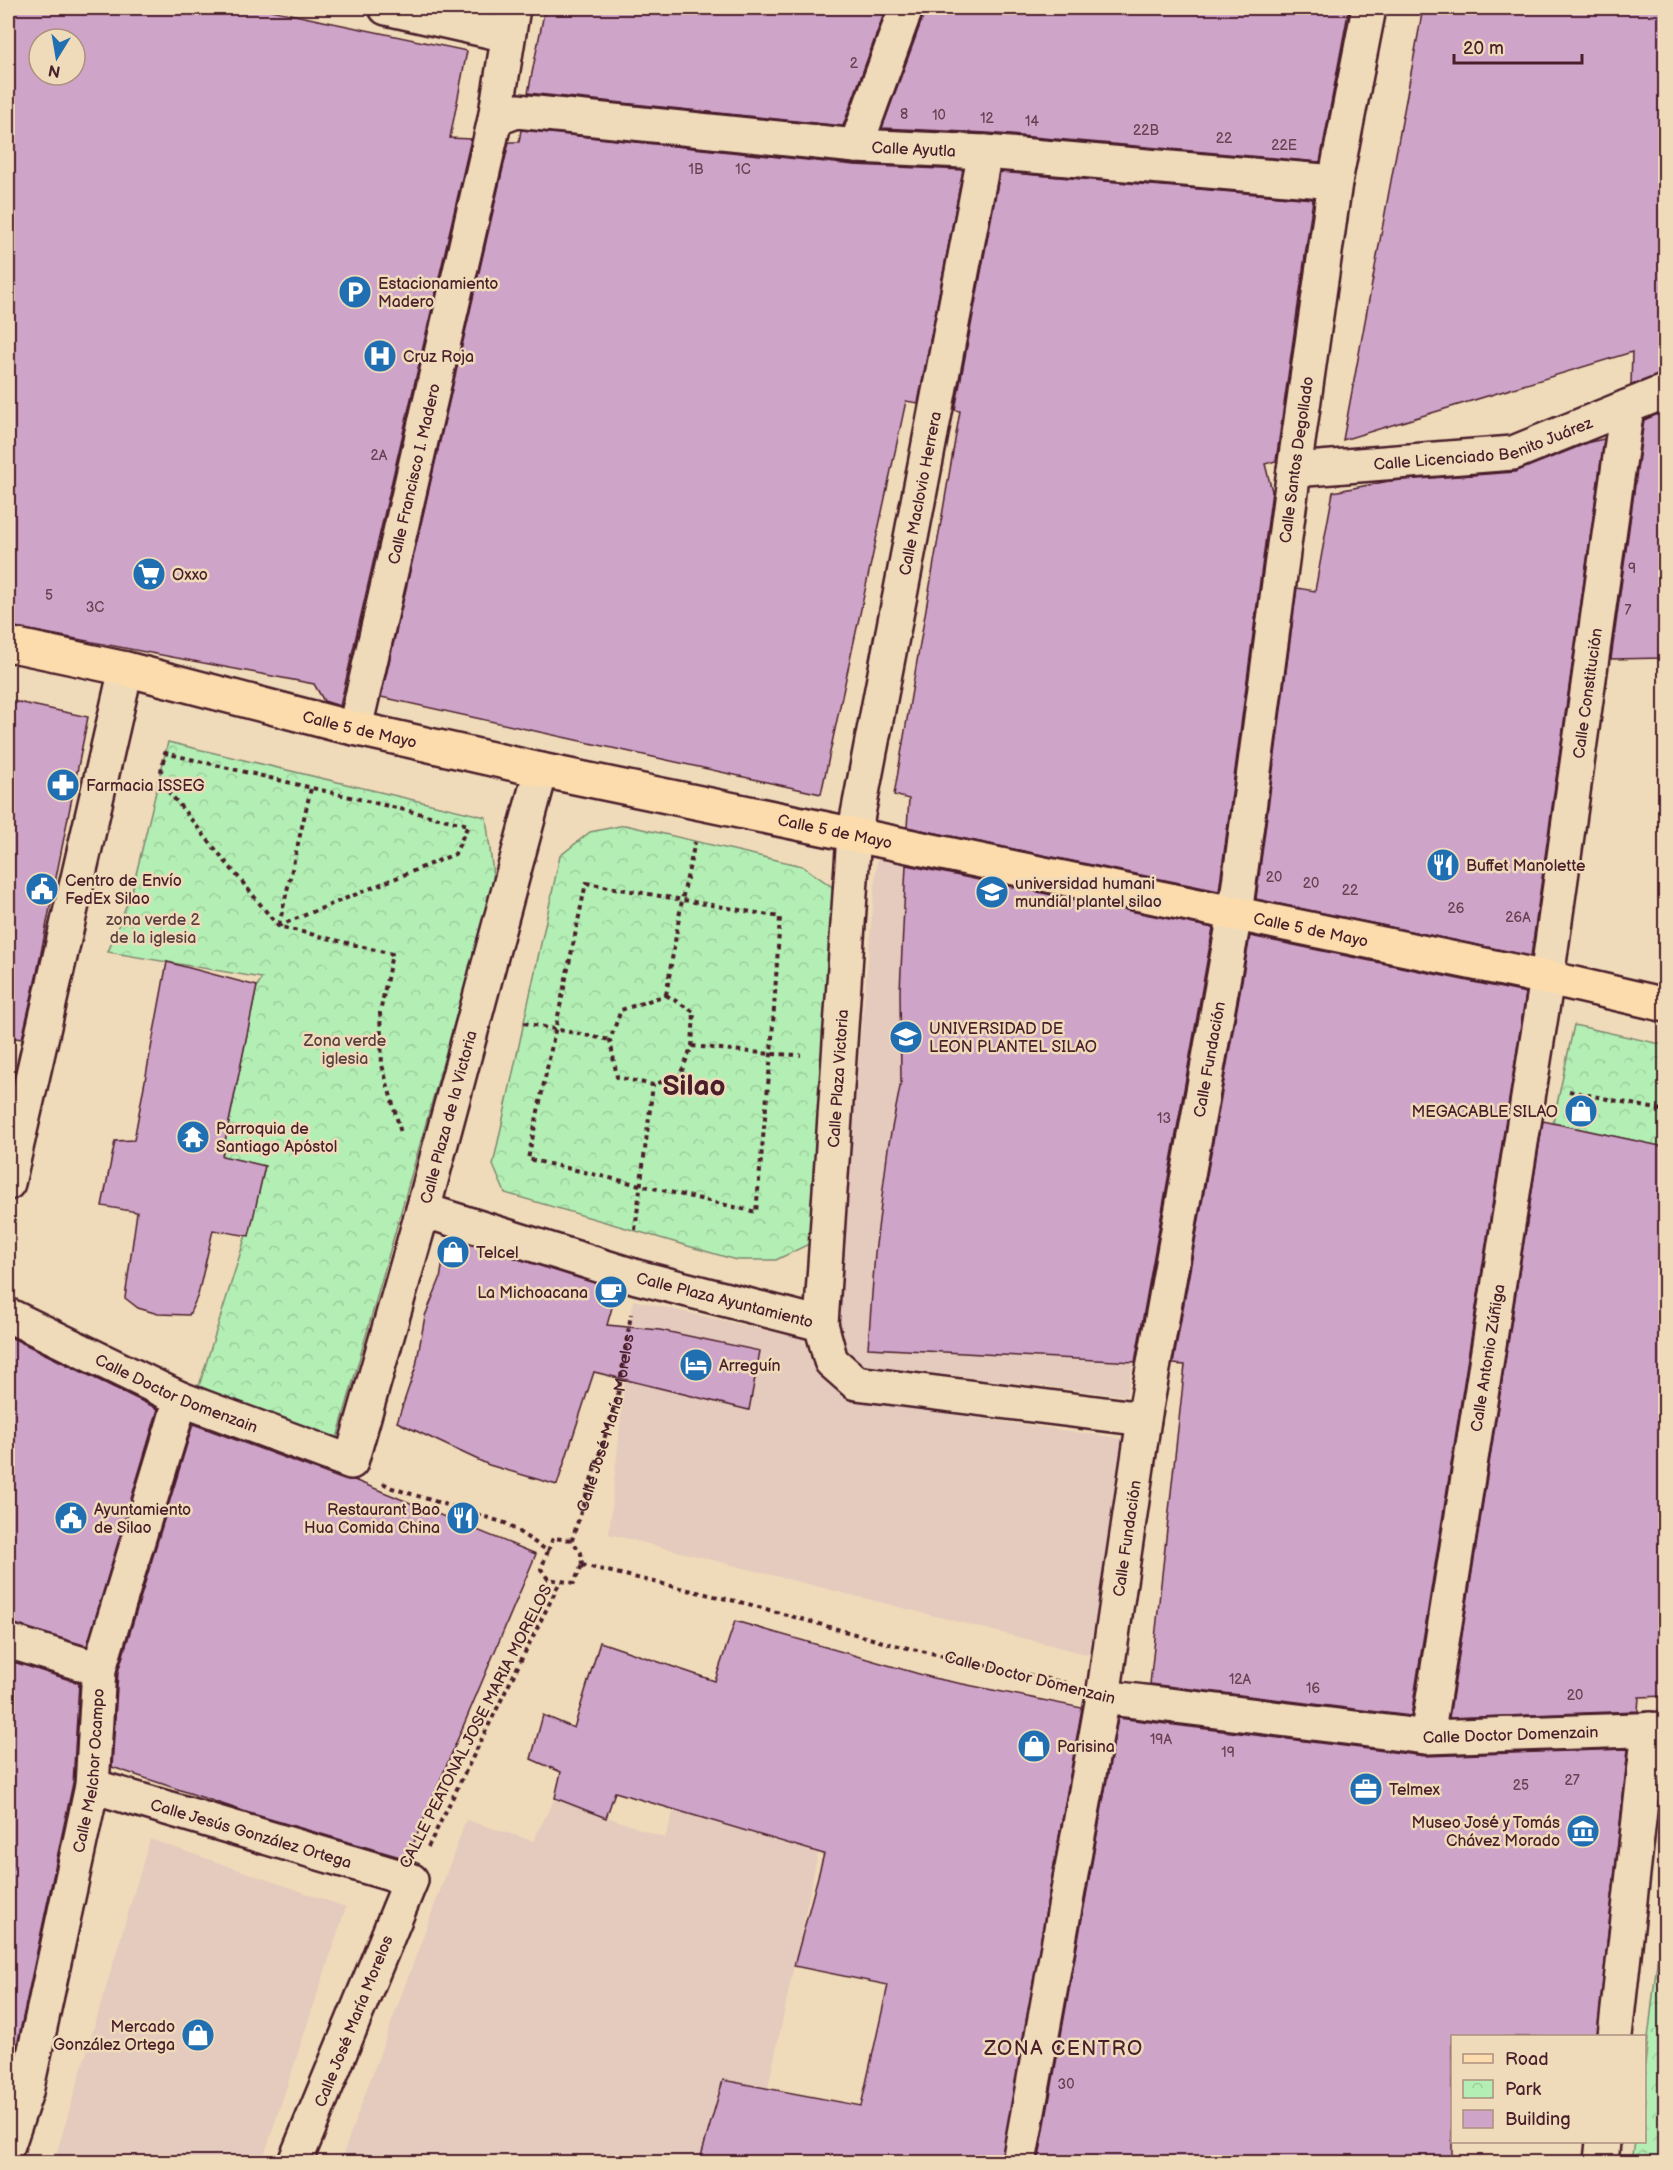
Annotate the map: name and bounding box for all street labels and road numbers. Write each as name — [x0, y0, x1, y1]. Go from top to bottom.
street label: Calle Ayutla — [871, 139, 956, 162]
street label: Calle Santos Degollado — [1276, 375, 1318, 545]
street label: Calle Francisco I. Madero — [385, 382, 445, 566]
street label: Calle Maclovio Herrera — [896, 410, 946, 577]
street label: Calle Licenciado Benito Juárez — [1373, 414, 1596, 475]
street label: Calle Constitución — [1570, 627, 1607, 760]
street label: Calle 5 de Mayo — [300, 708, 418, 753]
street label: Calle 5 de Mayo — [776, 811, 894, 853]
street label: Calle 5 de Mayo — [1252, 910, 1370, 952]
street label: Calle Fundación — [1191, 1000, 1230, 1119]
street label: Calle Plaza Victoria — [825, 1009, 853, 1148]
street label: Calle Plaza de la Victoria — [417, 1029, 482, 1206]
street label: Calle Plaza Ayuntamiento — [634, 1269, 815, 1333]
street label: Calle Antonio Zúñiga — [1467, 1283, 1509, 1433]
street label: Calle José María Morelos — [574, 1333, 639, 1514]
street label: Calle Doctor Domenzain — [92, 1351, 260, 1438]
street label: Calle Fundación — [1110, 1479, 1146, 1598]
street label: CALLE PEATONAL JOSE MARIA MORELOS — [396, 1582, 557, 1872]
street label: Calle Doctor Domenzain — [942, 1648, 1117, 1709]
street label: Calle Melchor Ocampo — [70, 1688, 109, 1855]
street label: Calle Doctor Domenzain — [1422, 1723, 1599, 1748]
street label: Calle Jesús González Ortega — [148, 1796, 354, 1873]
street label: Calle José María Morelos — [311, 1933, 398, 2110]

